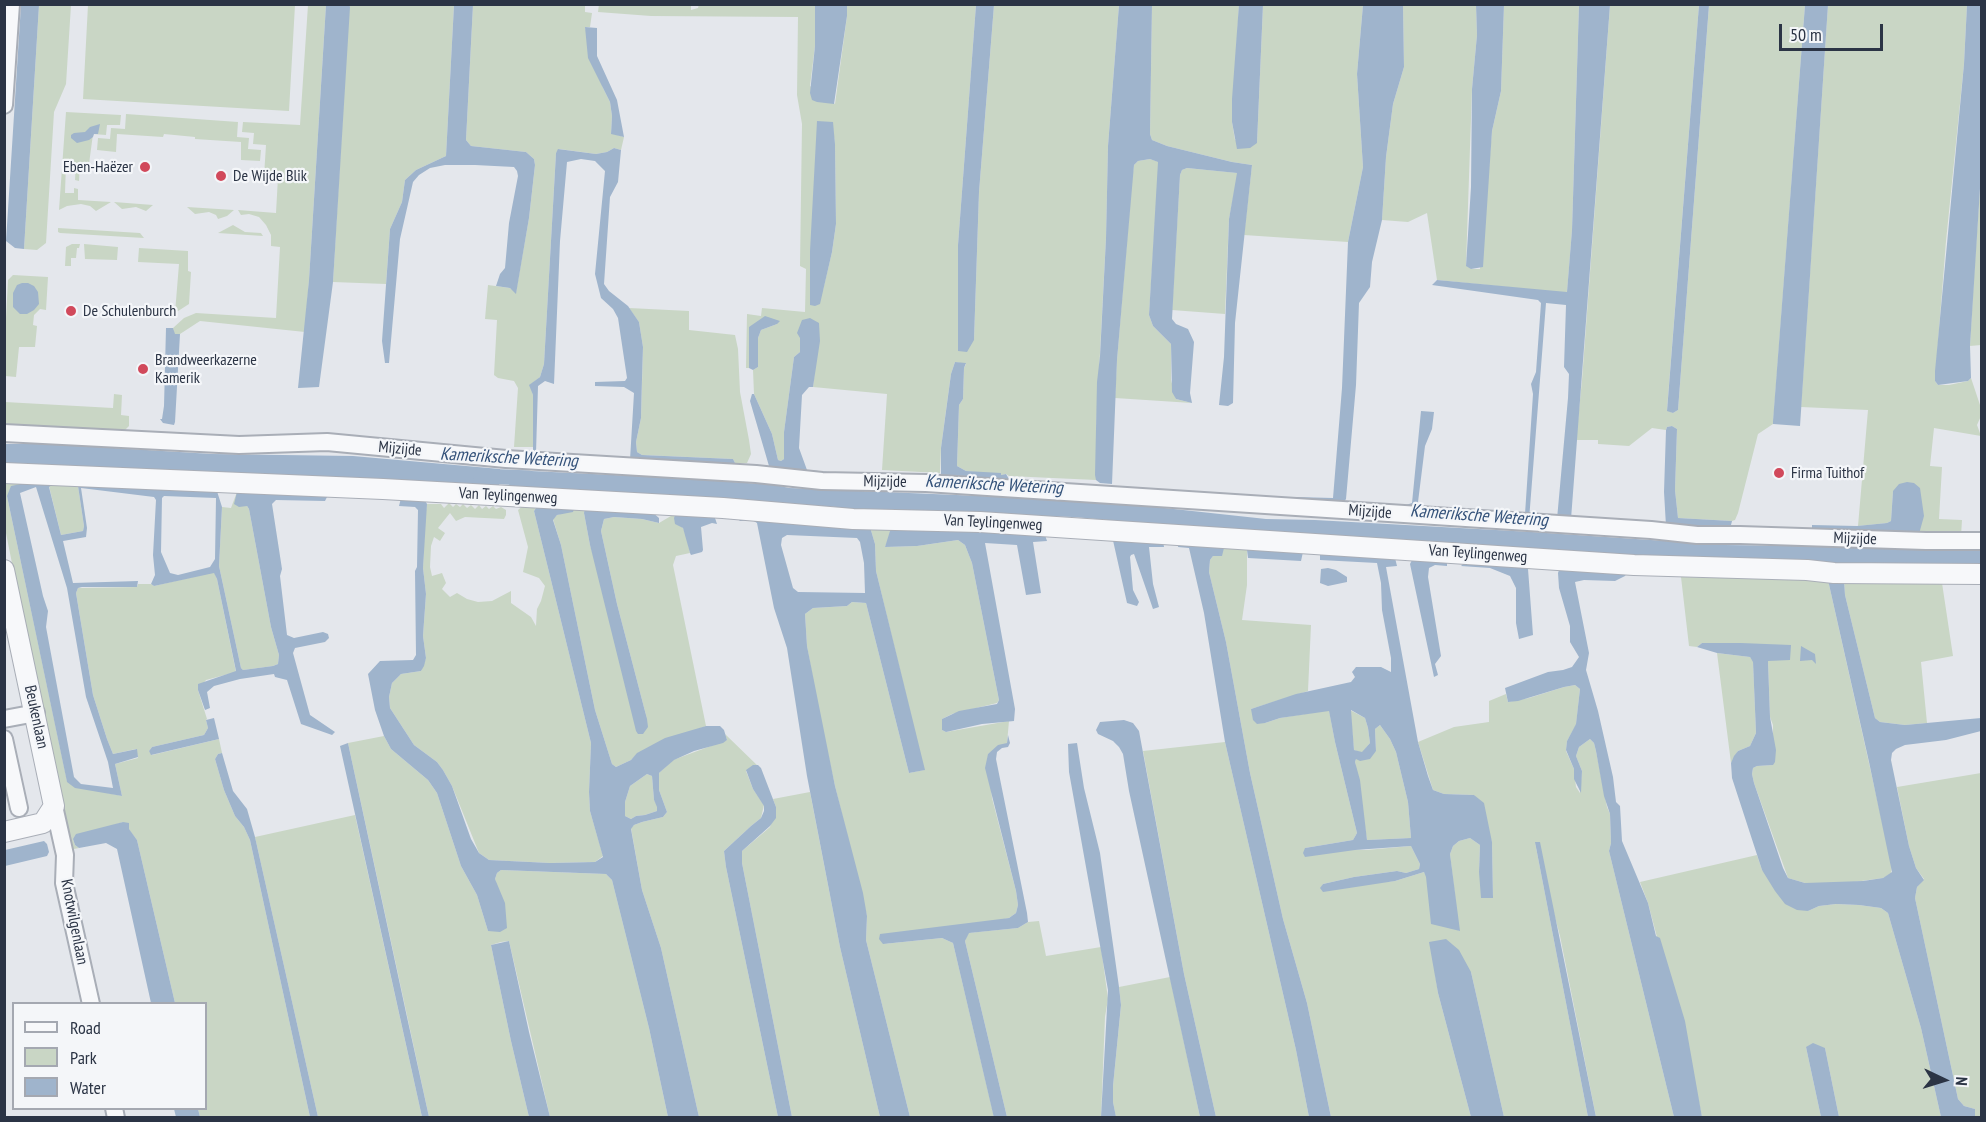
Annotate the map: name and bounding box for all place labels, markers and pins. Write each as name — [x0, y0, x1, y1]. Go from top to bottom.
place label: Eben-Haëzer — [63, 157, 133, 177]
marker: Eben-Haëzer — [138, 160, 152, 174]
place label: De Wijde Blik — [233, 166, 307, 186]
marker: De Wijde Blik — [214, 169, 228, 183]
place label: De Schulenburch — [83, 301, 176, 321]
marker: De Schulenburch — [64, 304, 78, 318]
place label: Brandweerkazerne Kamerik — [155, 350, 257, 388]
marker: Brandweerkazerne Kamerik — [136, 362, 150, 376]
place label: Firma Tuithof — [1791, 463, 1864, 483]
marker: Firma Tuithof — [1772, 466, 1786, 480]

